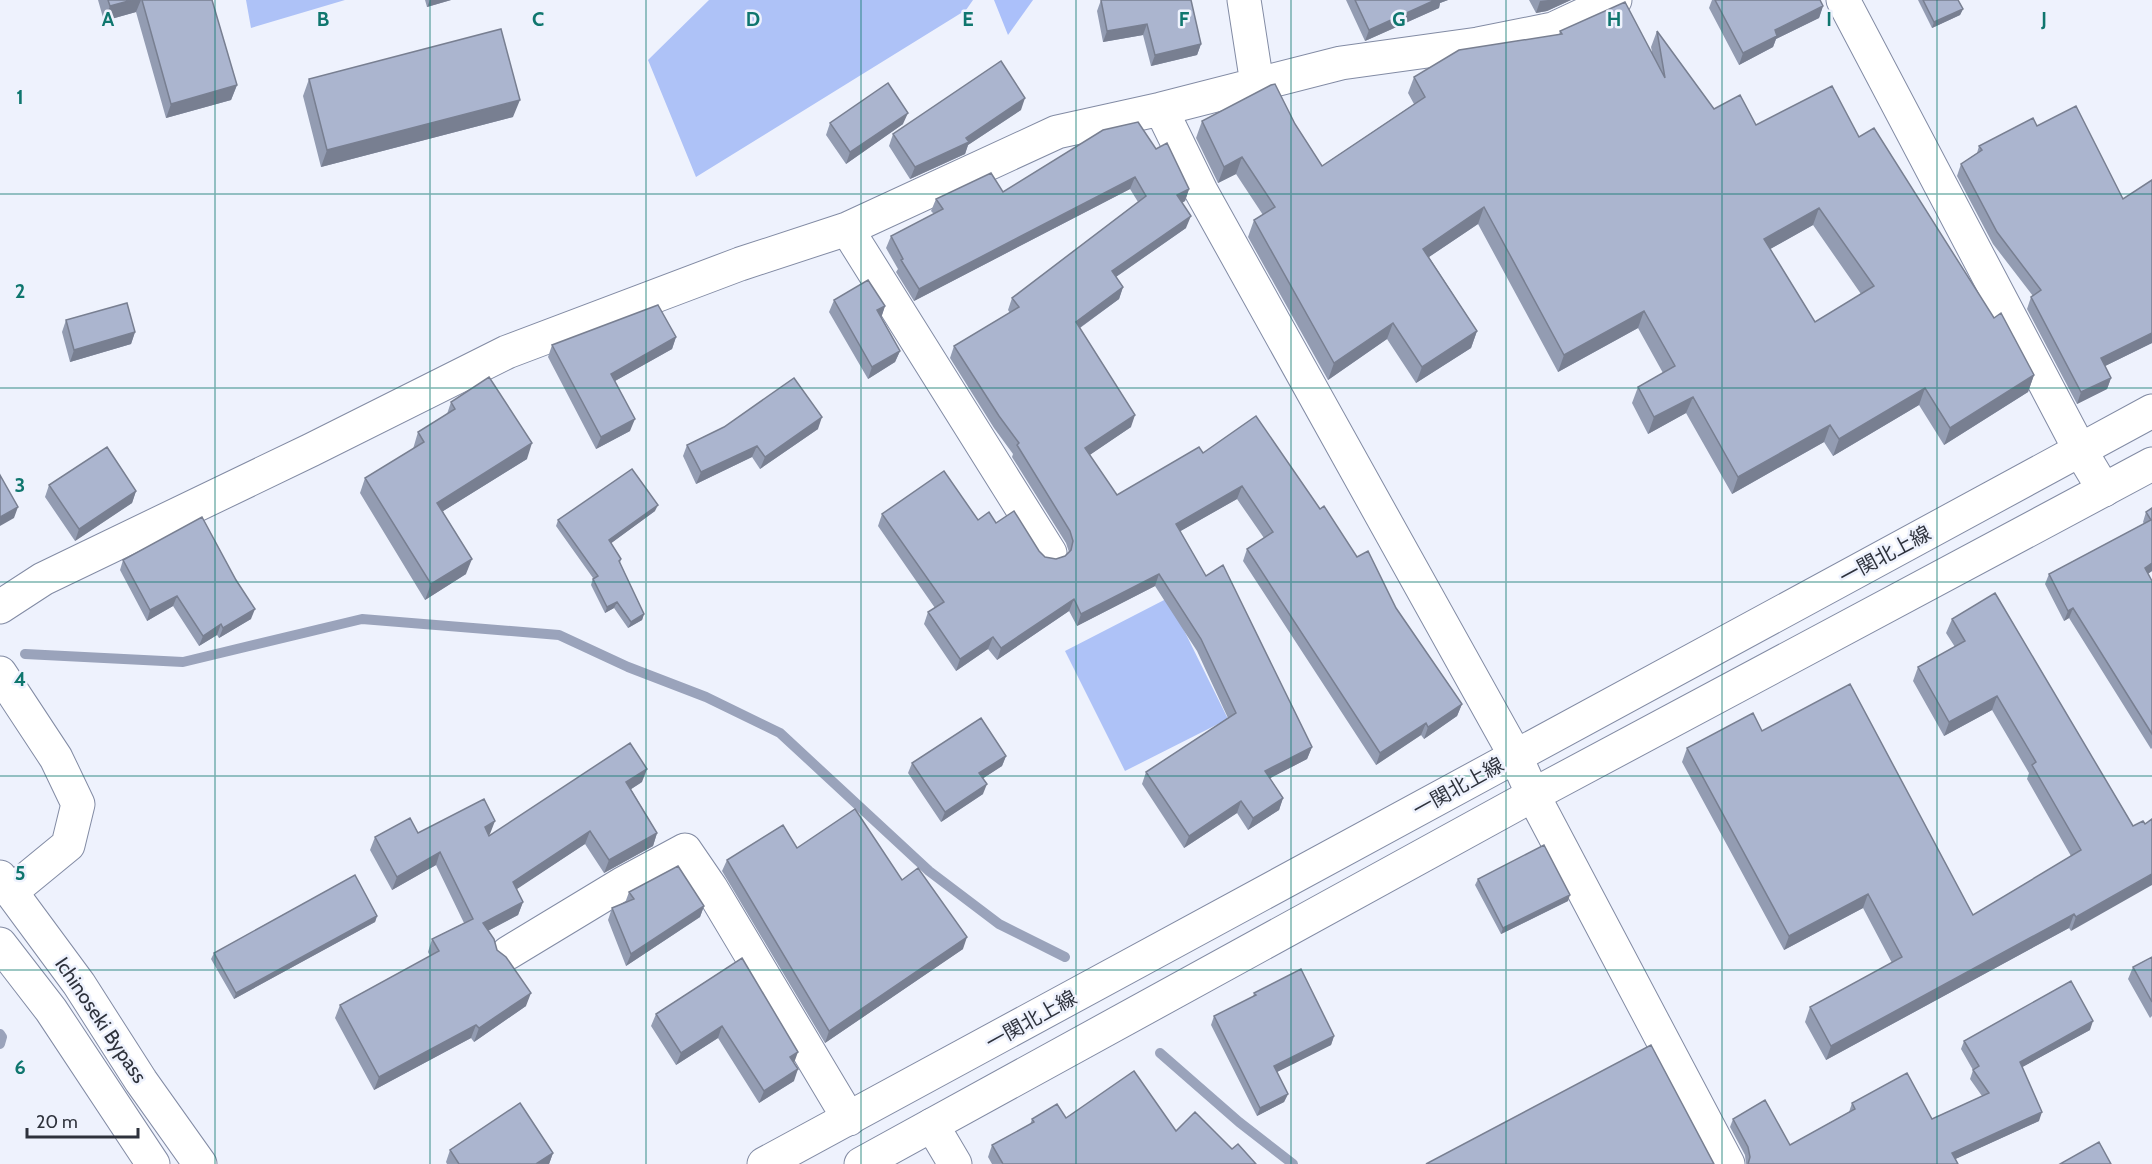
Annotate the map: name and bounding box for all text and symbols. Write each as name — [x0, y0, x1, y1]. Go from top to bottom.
text: A — [102, 7, 115, 31]
text: B — [317, 7, 329, 31]
text: C — [532, 7, 544, 31]
text: D — [746, 7, 760, 31]
text: E — [962, 7, 974, 31]
text: F — [1179, 7, 1190, 31]
text: G — [1392, 7, 1406, 31]
text: H — [1607, 7, 1621, 31]
text: I — [1826, 7, 1832, 31]
text: J — [2040, 7, 2047, 31]
text: 1 — [16, 85, 24, 109]
text: 2 — [15, 279, 25, 303]
text: 3 — [15, 473, 25, 497]
street label: 一関北上線 — [1835, 521, 1935, 589]
text: 4 — [14, 667, 26, 691]
street label: 一関北上線 — [1408, 752, 1508, 822]
text: 5 — [15, 861, 25, 885]
street label: Ichinoseki Bypass — [50, 953, 152, 1087]
street label: 一関北上線 — [981, 985, 1081, 1055]
text: 6 — [14, 1055, 26, 1079]
scale bar — [27, 1101, 138, 1139]
text: 20 m — [36, 1111, 78, 1133]

